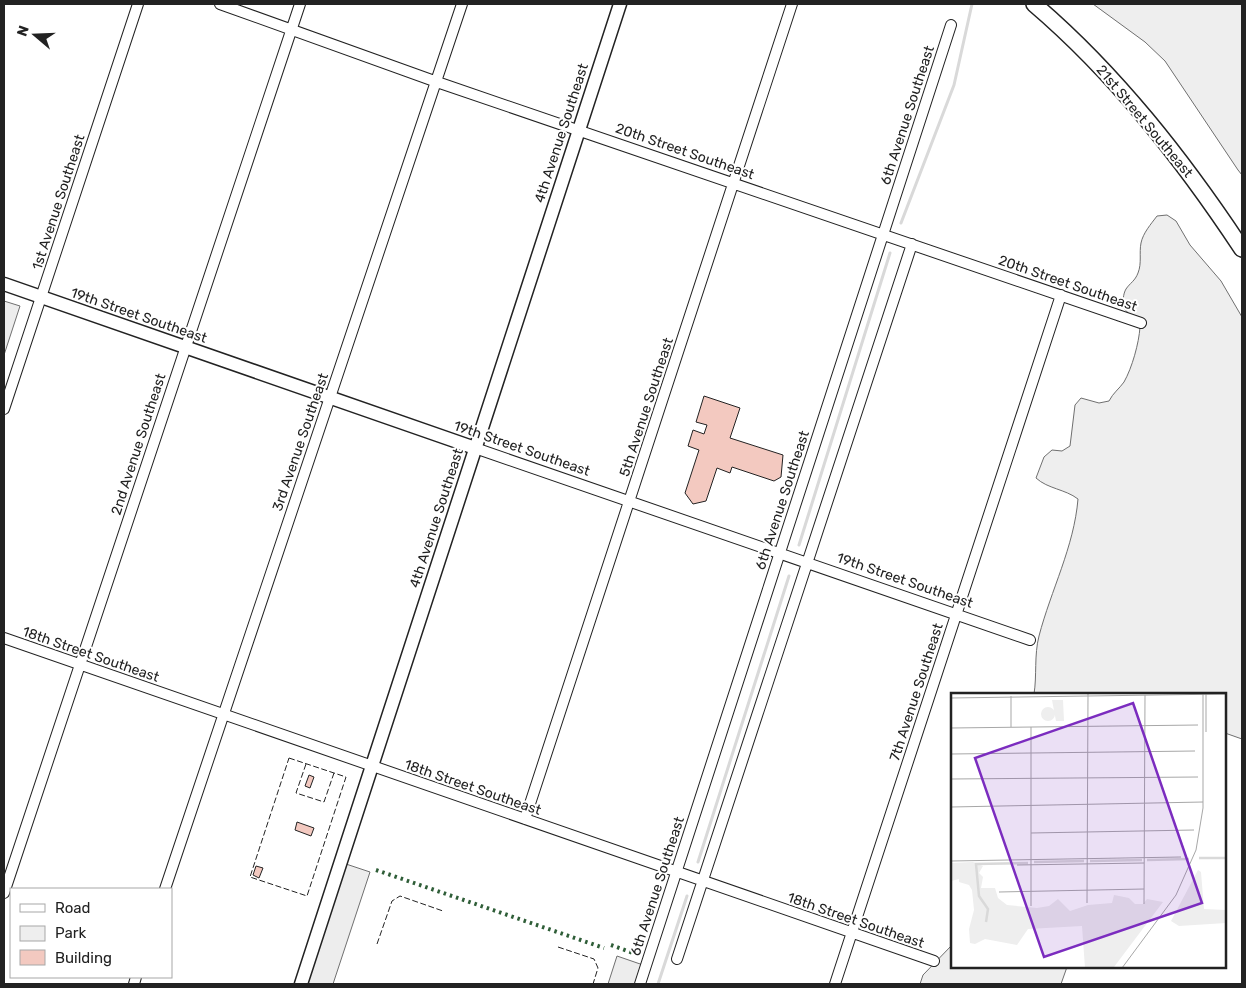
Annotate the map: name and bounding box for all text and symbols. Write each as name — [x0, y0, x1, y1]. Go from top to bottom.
north arrow — [10, 10, 60, 60]
text: N — [14, 23, 33, 38]
street label: 6th Avenue Southeast — [877, 43, 938, 187]
street label: 4th Avenue Southeast — [531, 61, 592, 205]
street label: 21st Street Southeast — [1093, 62, 1197, 181]
street label: 20th Street Southeast — [613, 120, 757, 183]
street label: 1st Avenue Southeast — [29, 132, 89, 272]
street label: 20th Street Southeast — [996, 252, 1140, 315]
street label: 19th Street Southeast — [68, 284, 210, 347]
street label: 5th Avenue Southeast — [616, 335, 677, 479]
street label: 3rd Avenue Southeast — [269, 370, 332, 513]
street label: 2nd Avenue Southeast — [108, 371, 170, 517]
street label: 19th Street Southeast — [451, 417, 593, 480]
street label: 6th Avenue Southeast — [752, 428, 813, 572]
street label: 4th Avenue Southeast — [406, 446, 467, 590]
street label: 19th Street Southeast — [834, 549, 976, 612]
street label: 7th Avenue Southeast — [886, 621, 947, 763]
street label: 18th Street Southeast — [20, 623, 162, 686]
inset map — [951, 693, 1226, 968]
street label: 18th Street Southeast — [402, 756, 544, 819]
street label: 6th Avenue Southeast — [627, 814, 688, 958]
legend — [10, 888, 172, 978]
street label: 18th Street Southeast — [785, 889, 927, 952]
text: Road — [55, 899, 91, 917]
text: Park — [55, 924, 86, 942]
text: Building — [55, 949, 112, 967]

